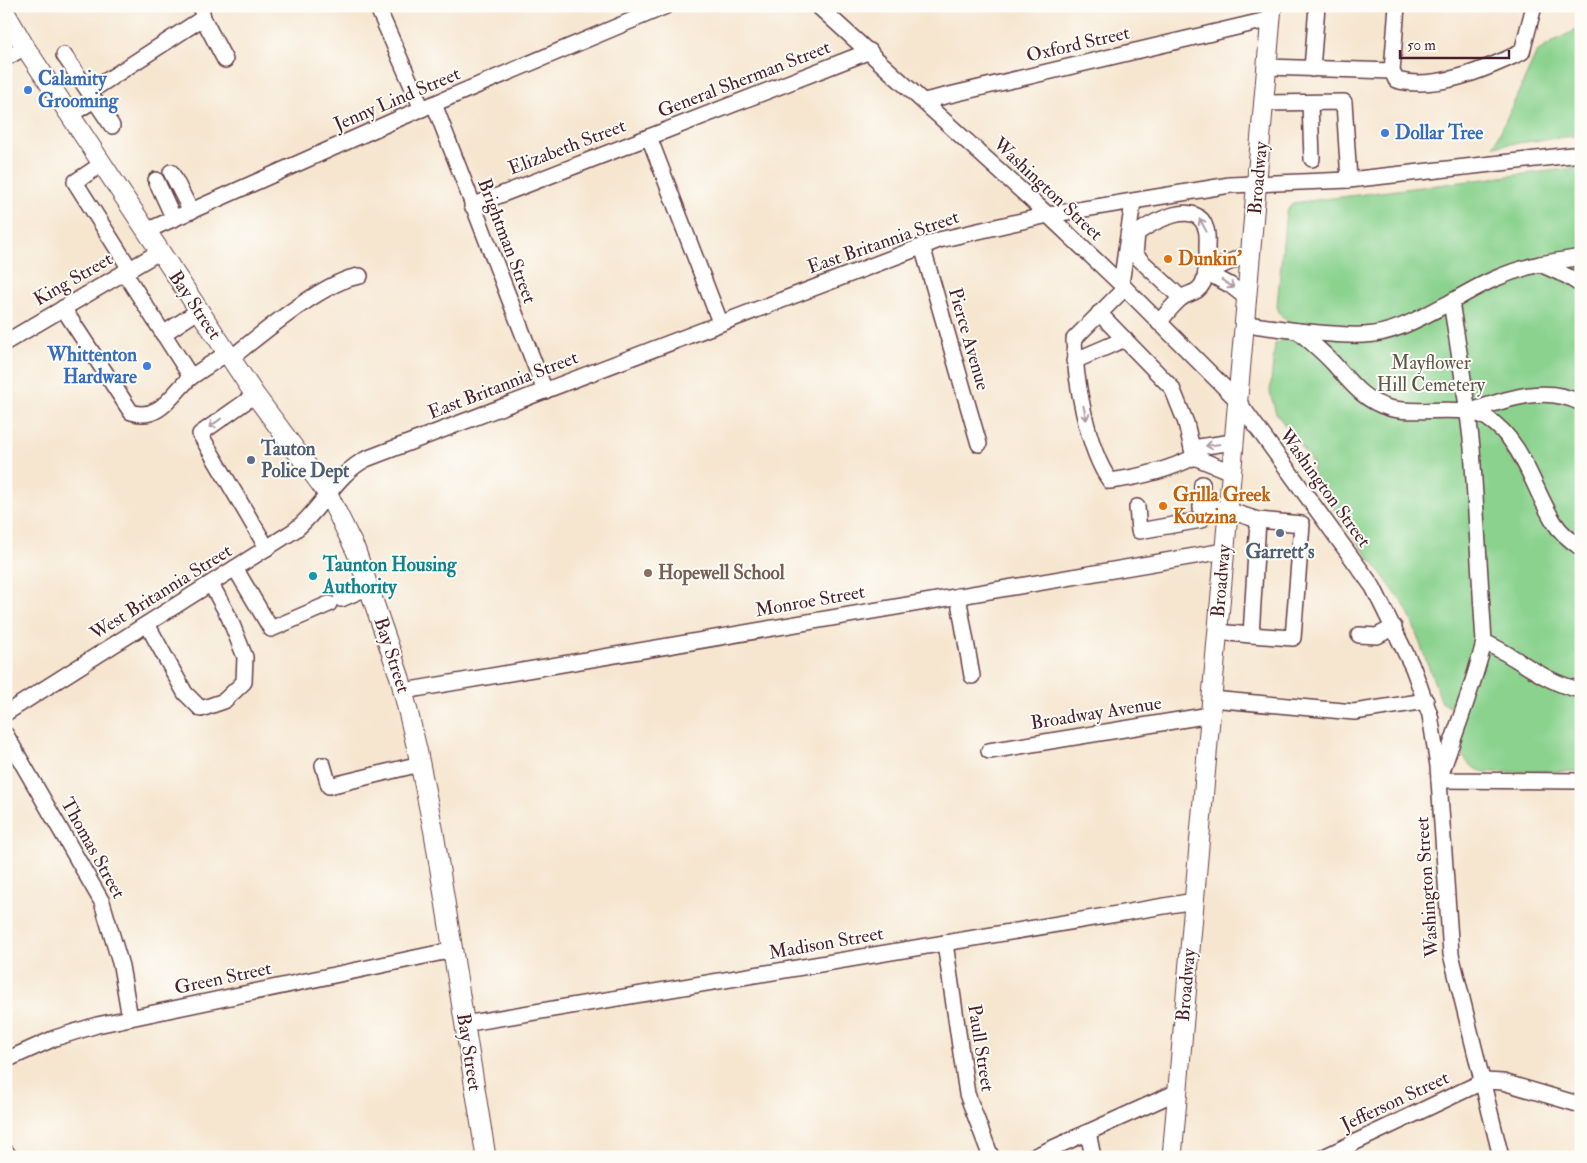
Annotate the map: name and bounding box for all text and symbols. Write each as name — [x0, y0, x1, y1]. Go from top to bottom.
street label: Oxford Street — [1024, 20, 1132, 68]
scale bar — [1400, 28, 1508, 60]
street label: General Sherman Street — [654, 35, 834, 123]
text: 50 m — [1407, 36, 1436, 55]
street label: Jenny Lind Street — [329, 62, 464, 137]
place label: Calamity Grooming — [38, 67, 119, 114]
marker: Calamity Grooming — [22, 84, 34, 96]
street label: Elizabeth Street — [505, 114, 629, 180]
place label: Dollar Tree — [1395, 121, 1483, 145]
marker: Dollar Tree — [1379, 127, 1391, 139]
street label: Washington Street — [988, 131, 1108, 246]
street label: Broadway — [1243, 140, 1273, 216]
street label: Brightman Street — [472, 175, 542, 307]
street label: East Britannia Street — [804, 205, 962, 279]
one-way arrow — [1197, 218, 1207, 232]
street label: King Street — [29, 247, 117, 311]
place label: Dunkin' — [1178, 247, 1242, 271]
marker: Dunkin' — [1162, 253, 1174, 265]
street label: Bay Street — [163, 266, 227, 344]
one-way arrow — [1221, 279, 1235, 290]
street label: Pierce Avenue — [943, 285, 995, 393]
place label: Whittenton Hardware — [47, 343, 137, 389]
street label: East Britannia Street — [425, 345, 581, 425]
park label: Mayflower Hill Cemetery — [1377, 351, 1486, 397]
marker: Whittenton Hardware — [141, 360, 153, 372]
one-way arrow — [1081, 405, 1090, 421]
one-way arrow — [208, 418, 222, 428]
street label: Washington Street — [1273, 423, 1376, 552]
place label: Tauton Police Dept — [260, 437, 350, 484]
one-way arrow — [1205, 440, 1221, 450]
marker: Tauton Police Dept — [245, 454, 257, 466]
place label: Grilla Greek Kouzina — [1173, 483, 1272, 529]
marker: Grilla Greek Kouzina — [1157, 500, 1169, 512]
marker: Garrett's — [1274, 527, 1286, 539]
street label: West Britannia Street — [85, 539, 236, 646]
place label: Garrett's — [1245, 540, 1315, 564]
street label: Broadway — [1206, 543, 1236, 619]
place label: Taunton Housing Authority — [322, 553, 457, 600]
place label: Hopewell School — [658, 561, 785, 586]
marker: Hopewell School — [642, 567, 654, 579]
marker: Taunton Housing Authority — [307, 570, 319, 582]
street label: Monroe Street — [753, 580, 867, 622]
street label: Bay Street — [368, 614, 416, 696]
street label: Broadway Avenue — [1029, 691, 1163, 735]
street label: Thomas Street — [55, 793, 131, 903]
street label: Washington Street — [1410, 816, 1444, 959]
street label: Madison Street — [767, 921, 885, 965]
street label: Broadway — [1171, 947, 1201, 1023]
street label: Green Street — [172, 956, 274, 1000]
street label: Paull Street — [962, 1003, 1000, 1093]
street label: Bay Street — [451, 1011, 487, 1093]
street label: Jefferson Street — [1336, 1066, 1453, 1137]

